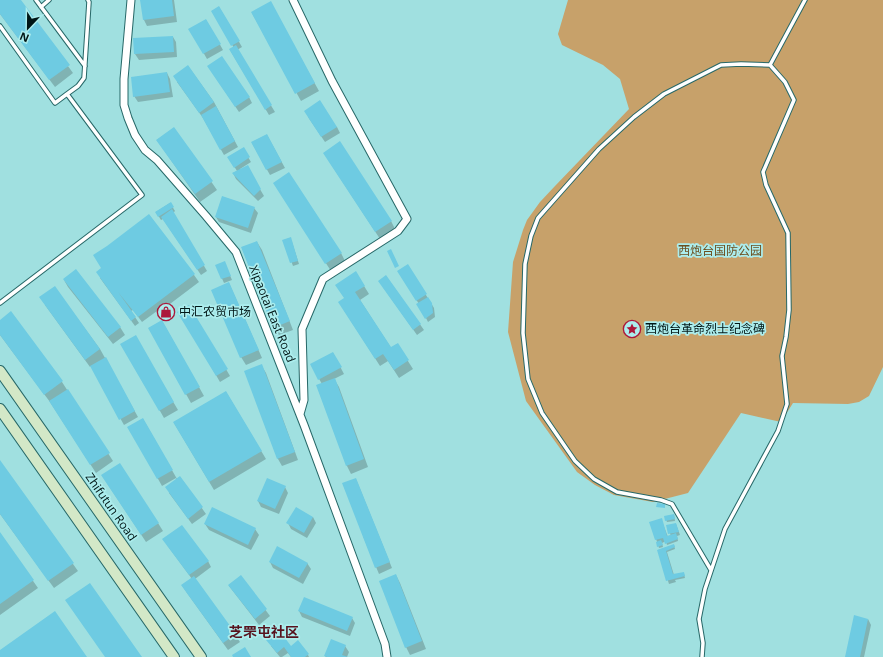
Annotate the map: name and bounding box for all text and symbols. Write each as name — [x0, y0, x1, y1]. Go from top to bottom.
north arrow — [8, 8, 48, 48]
text: N — [17, 29, 31, 46]
park label: 西炮台国防公园 — [678, 242, 762, 259]
street label: Xipaotai East Road — [245, 263, 300, 365]
shop icon: 中汇农贸市场 — [156, 302, 176, 322]
place label: 中汇农贸市场 — [179, 303, 251, 320]
place icon: 西炮台革命烈士纪念碑 — [622, 319, 642, 339]
place label: 西炮台革命烈士纪念碑 — [645, 320, 765, 337]
street label: Zhifutun Road — [82, 469, 141, 544]
district label: 芝罘屯社区 — [229, 622, 299, 641]

